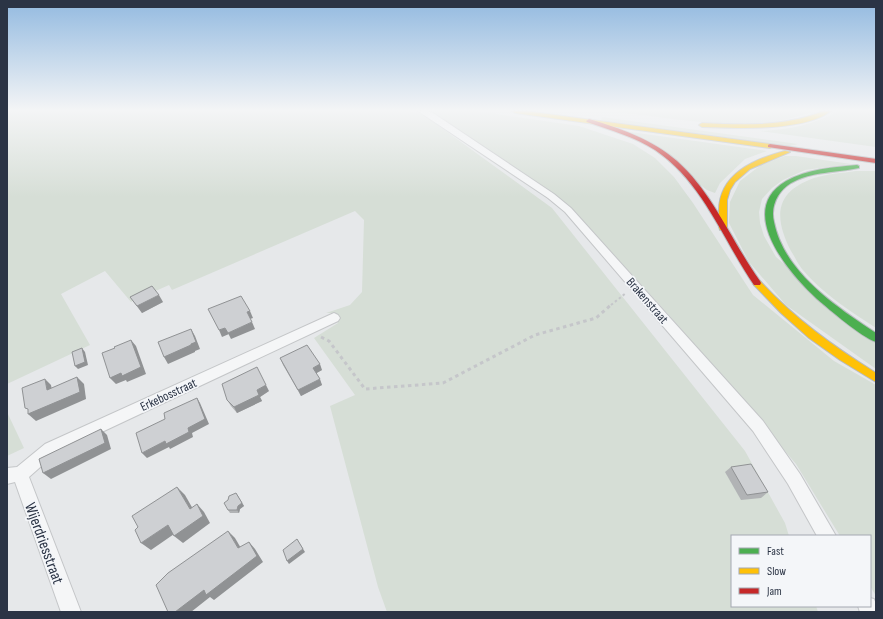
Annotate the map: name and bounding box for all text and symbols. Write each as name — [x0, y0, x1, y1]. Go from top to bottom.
street label: Brakenstraat — [623, 274, 672, 327]
street label: Erkebosstraat — [138, 375, 199, 415]
street label: Wijerdriesstraat — [20, 500, 67, 587]
legend — [731, 535, 871, 607]
text: Fast — [767, 544, 784, 559]
text: Slow — [767, 564, 786, 579]
text: Jam — [766, 584, 782, 599]

